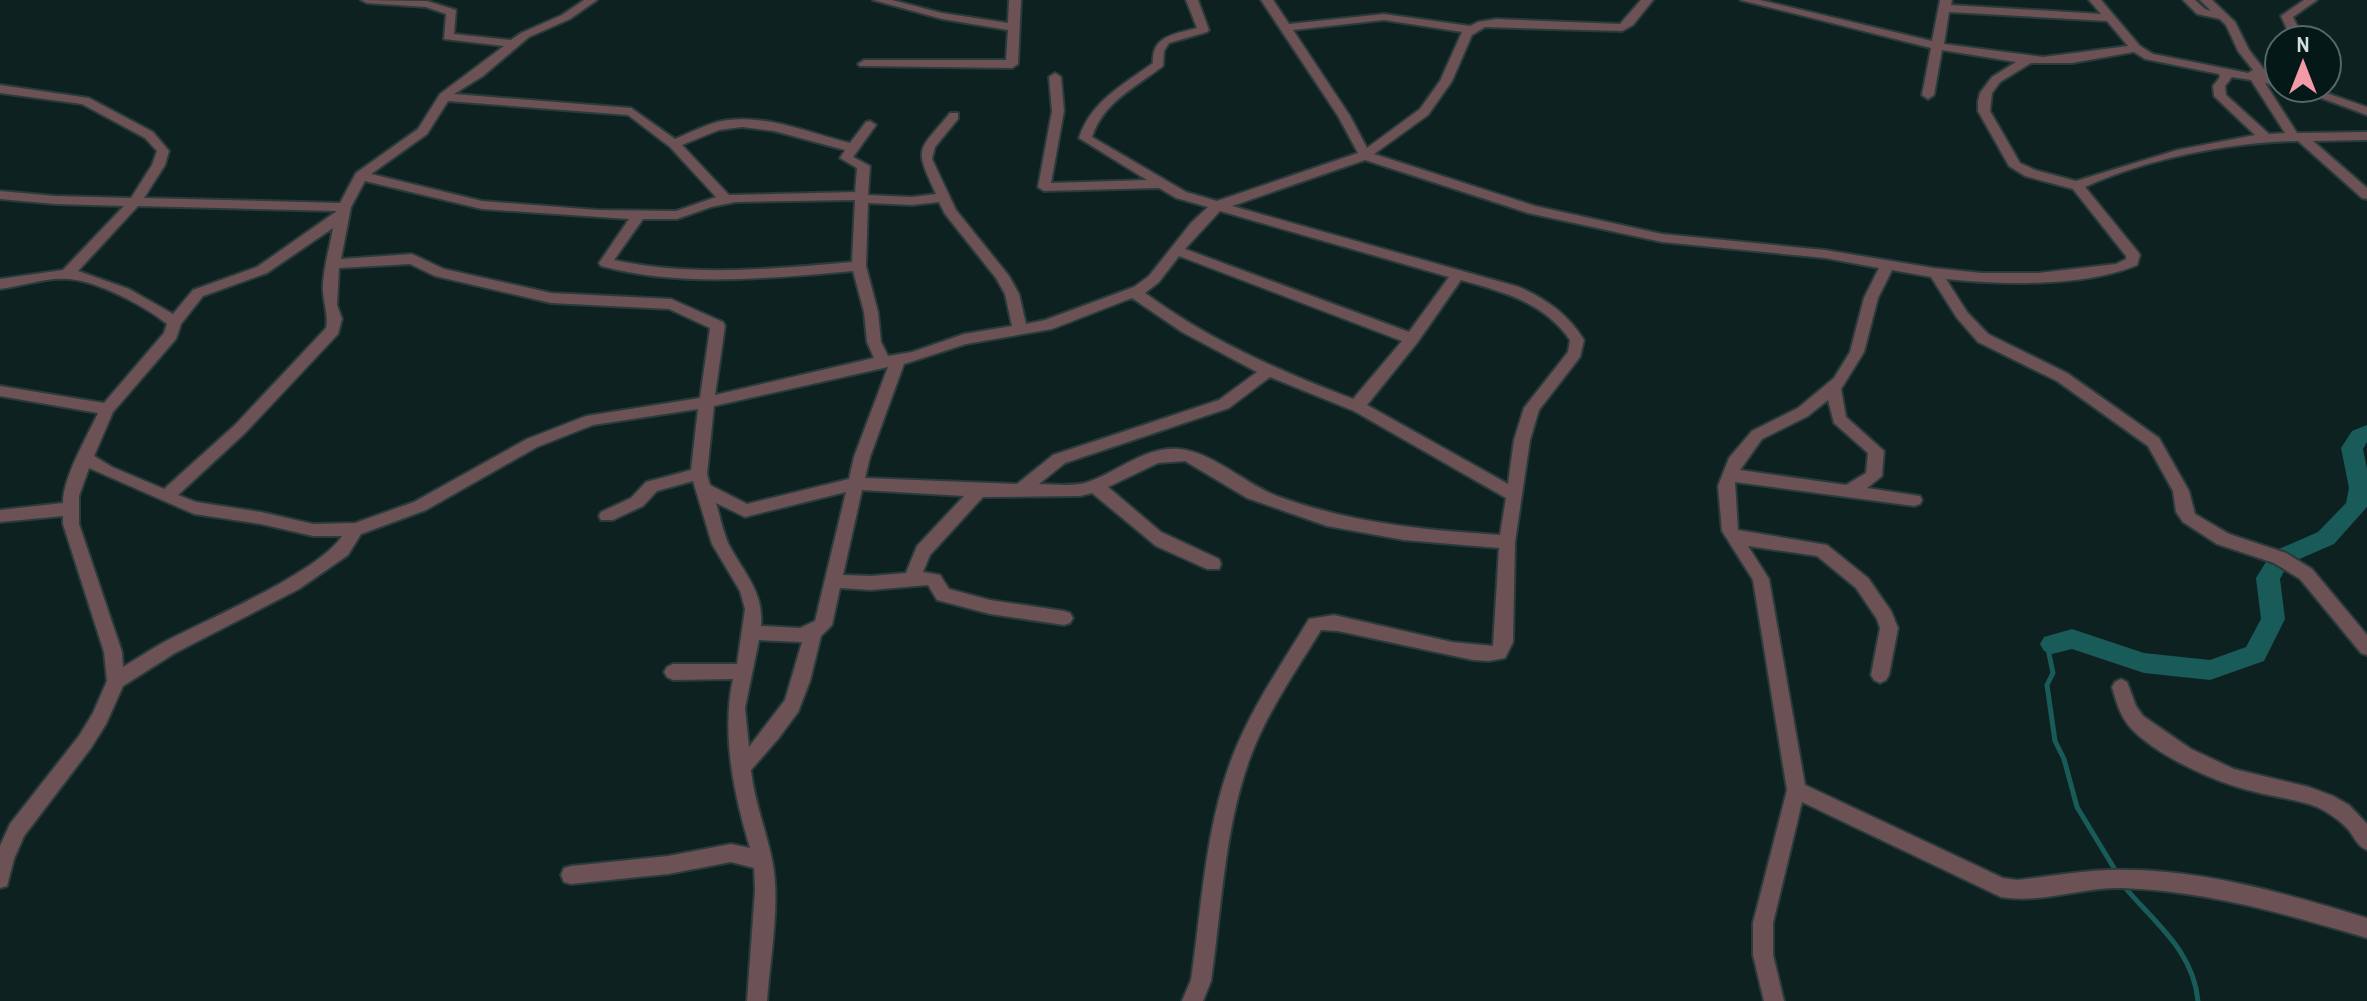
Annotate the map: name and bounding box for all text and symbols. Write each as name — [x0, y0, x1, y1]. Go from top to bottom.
north arrow — [2263, 24, 2343, 104]
text: N — [2296, 29, 2310, 59]

